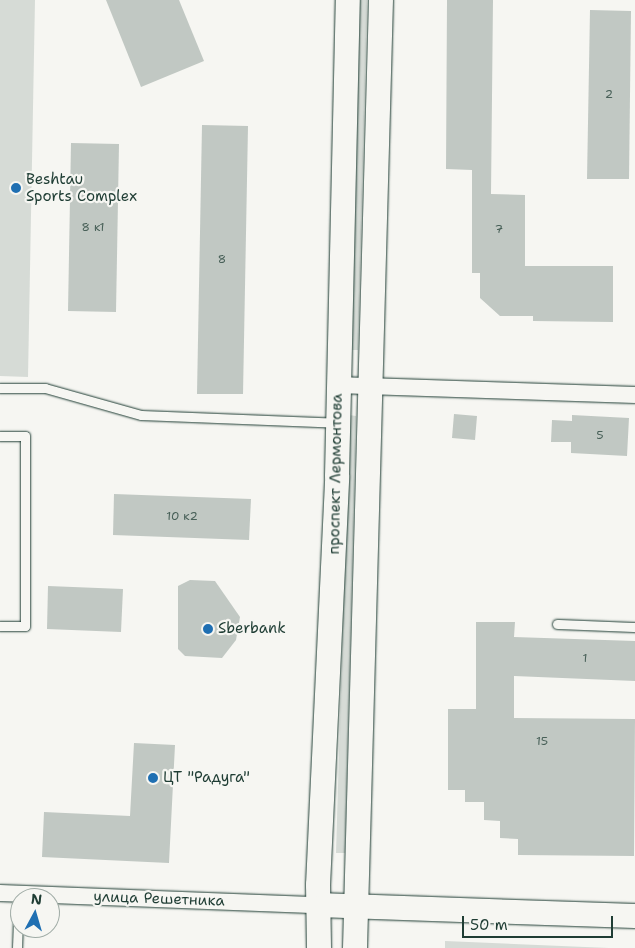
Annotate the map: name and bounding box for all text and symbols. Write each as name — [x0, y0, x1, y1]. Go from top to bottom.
house number: 2 — [605, 88, 613, 102]
place label: Beshtau Sports Complex — [26, 170, 137, 205]
marker: Beshtau Sports Complex — [10, 182, 22, 194]
house number: 8 к1 — [81, 221, 105, 235]
house number: 7 — [495, 223, 503, 237]
house number: 8 — [218, 253, 226, 267]
street label: проспект Лермонтова — [326, 393, 346, 555]
house number: 5 — [596, 429, 604, 443]
house number: 10 к2 — [166, 510, 198, 524]
place label: Sberbank — [218, 620, 286, 638]
marker: Sberbank — [202, 623, 214, 635]
house number: 1 — [582, 652, 588, 666]
house number: 15 — [536, 735, 548, 749]
place label: ЦТ "Радуга" — [163, 769, 250, 787]
marker: ЦТ "Радуга" — [147, 772, 159, 784]
north arrow — [10, 888, 60, 938]
street label: улица Решетника — [93, 888, 225, 910]
text: N — [30, 890, 43, 909]
scale bar — [465, 906, 616, 938]
text: 50 m — [470, 915, 508, 935]

